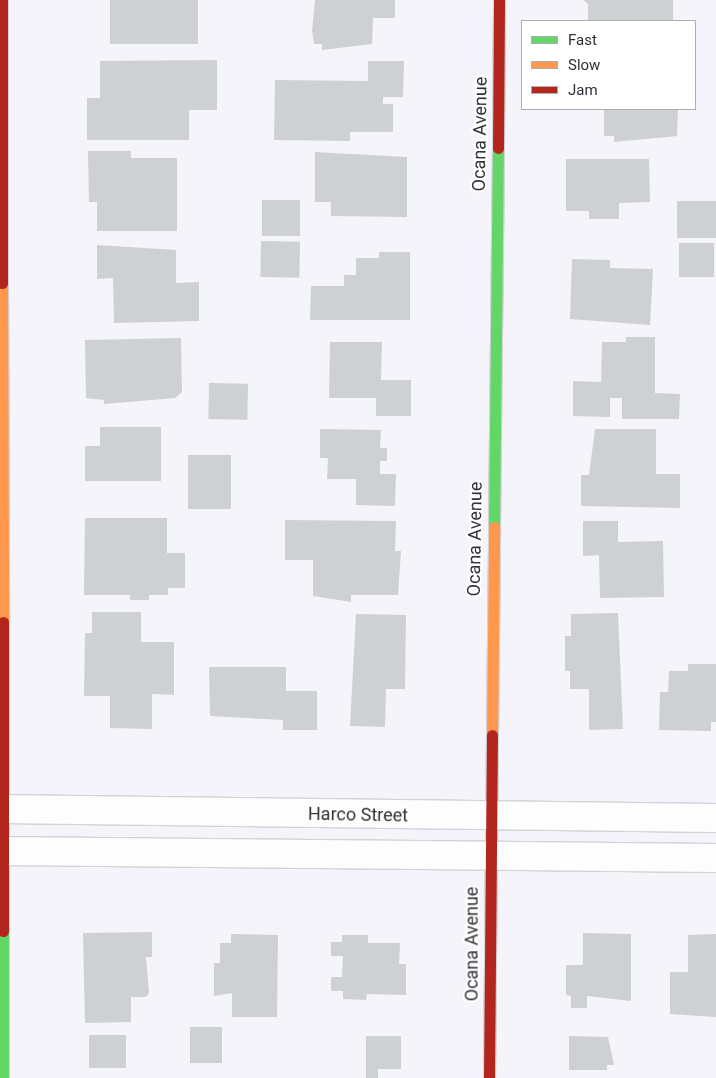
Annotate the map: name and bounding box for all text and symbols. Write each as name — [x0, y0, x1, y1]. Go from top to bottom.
legend — [521, 20, 696, 110]
text: Fast — [568, 31, 597, 49]
text: Slow — [568, 56, 600, 74]
street label: Ocana Avenue — [468, 76, 492, 192]
text: Jam — [568, 81, 598, 99]
street label: Ocana Avenue — [463, 481, 487, 597]
street label: Harco Street — [308, 803, 408, 827]
street label: Ocana Avenue — [461, 887, 483, 1001]

